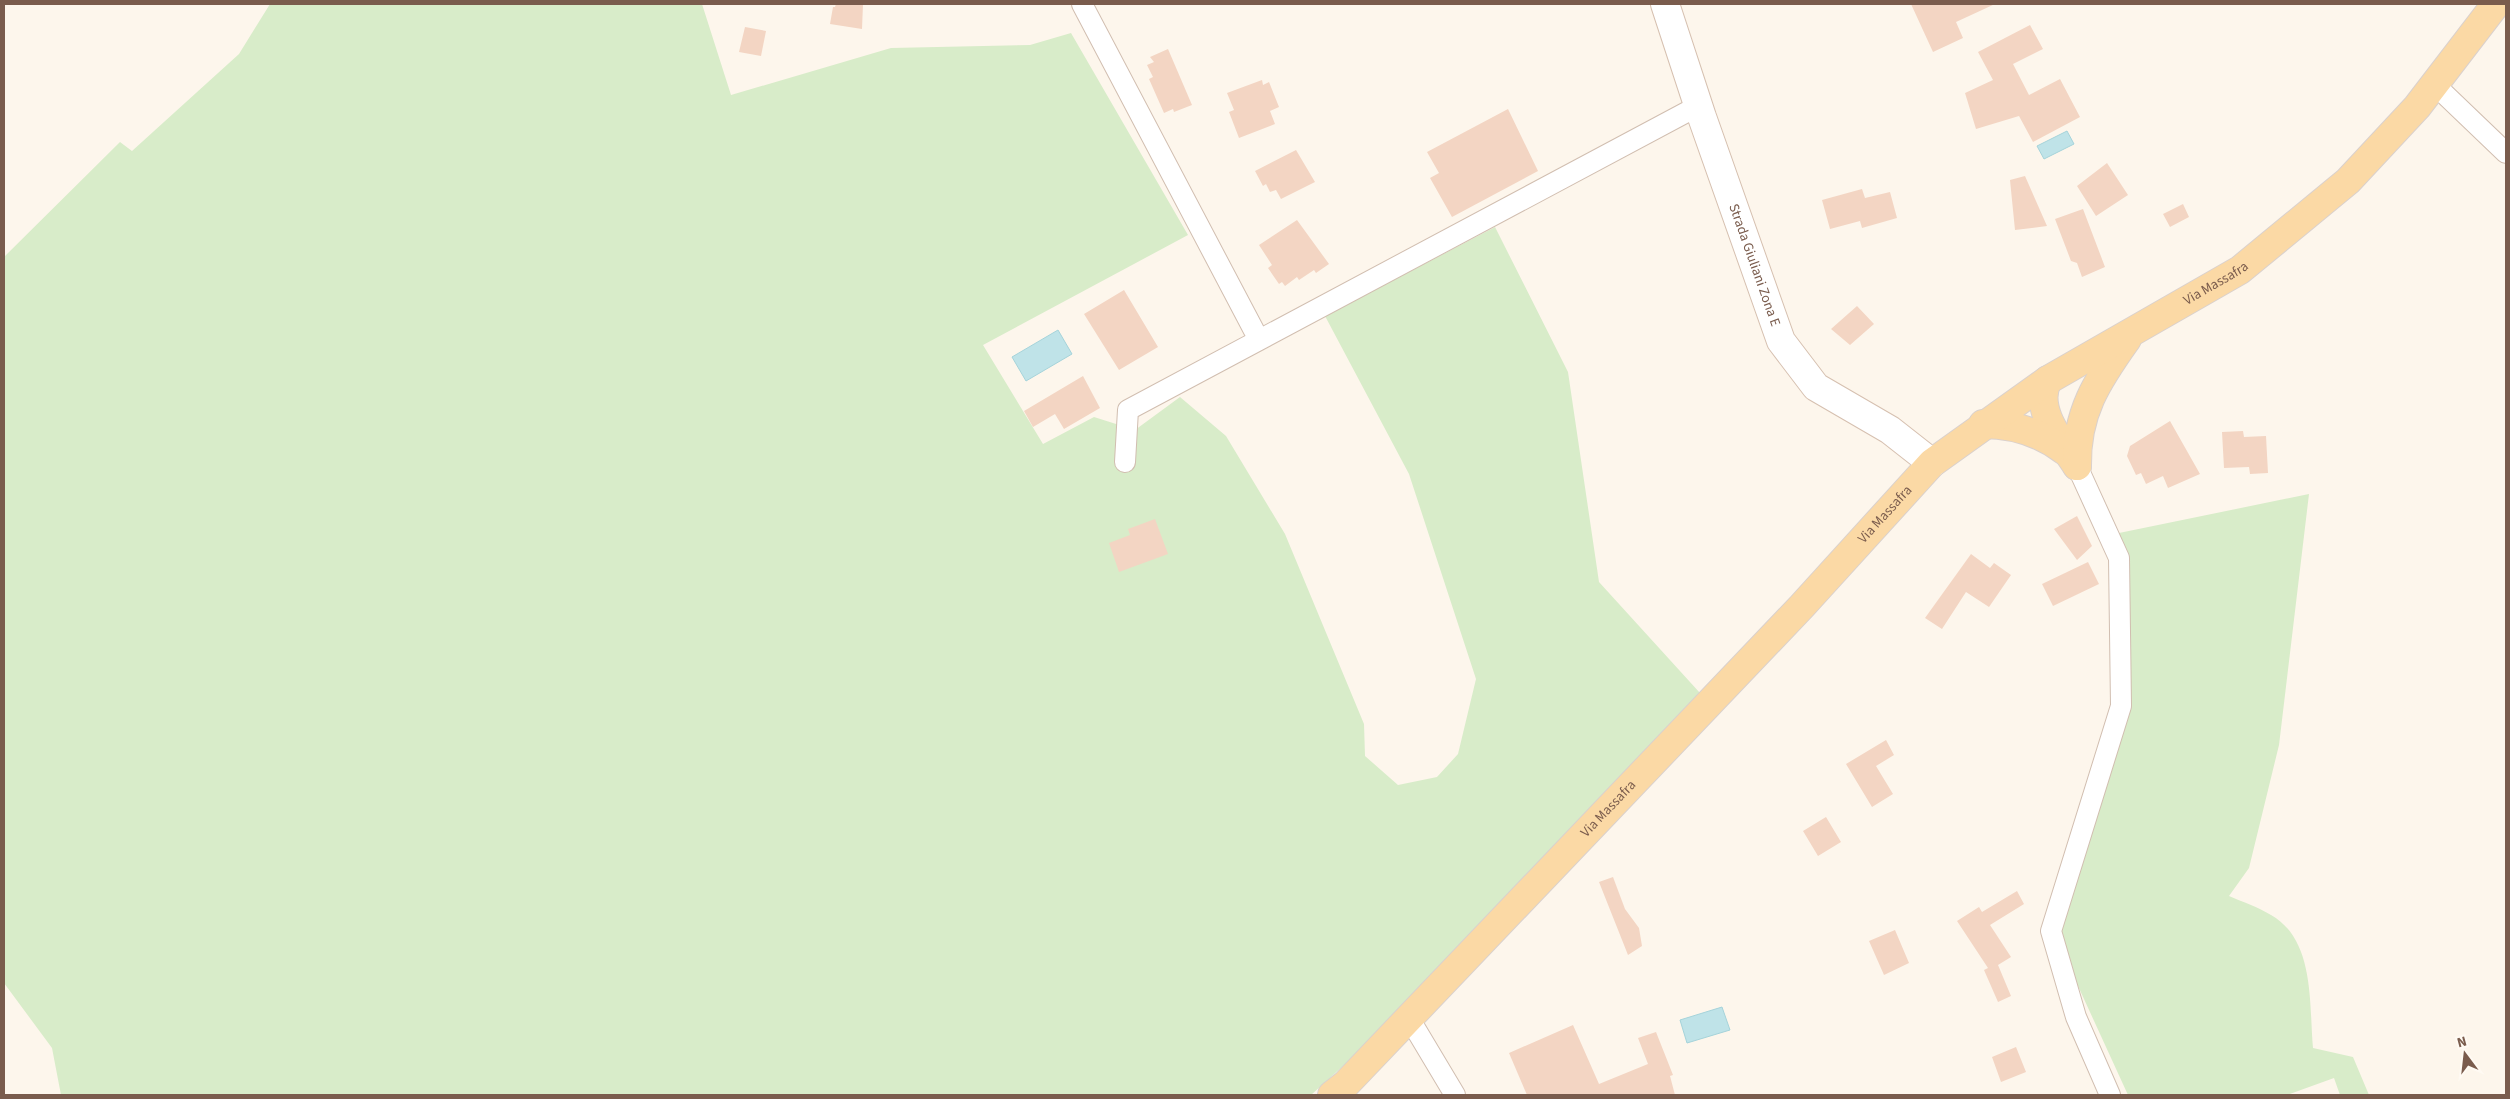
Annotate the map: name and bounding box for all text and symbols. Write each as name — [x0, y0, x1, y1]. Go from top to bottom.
street label: Strada Giuliani Zona E — [1723, 201, 1785, 329]
street label: Via Massafra — [2180, 257, 2253, 310]
street label: Via Massafra — [1853, 481, 1917, 548]
street label: Via Massafra — [1576, 776, 1641, 842]
north arrow — [2440, 1029, 2490, 1079]
text: N — [2455, 1032, 2469, 1053]

